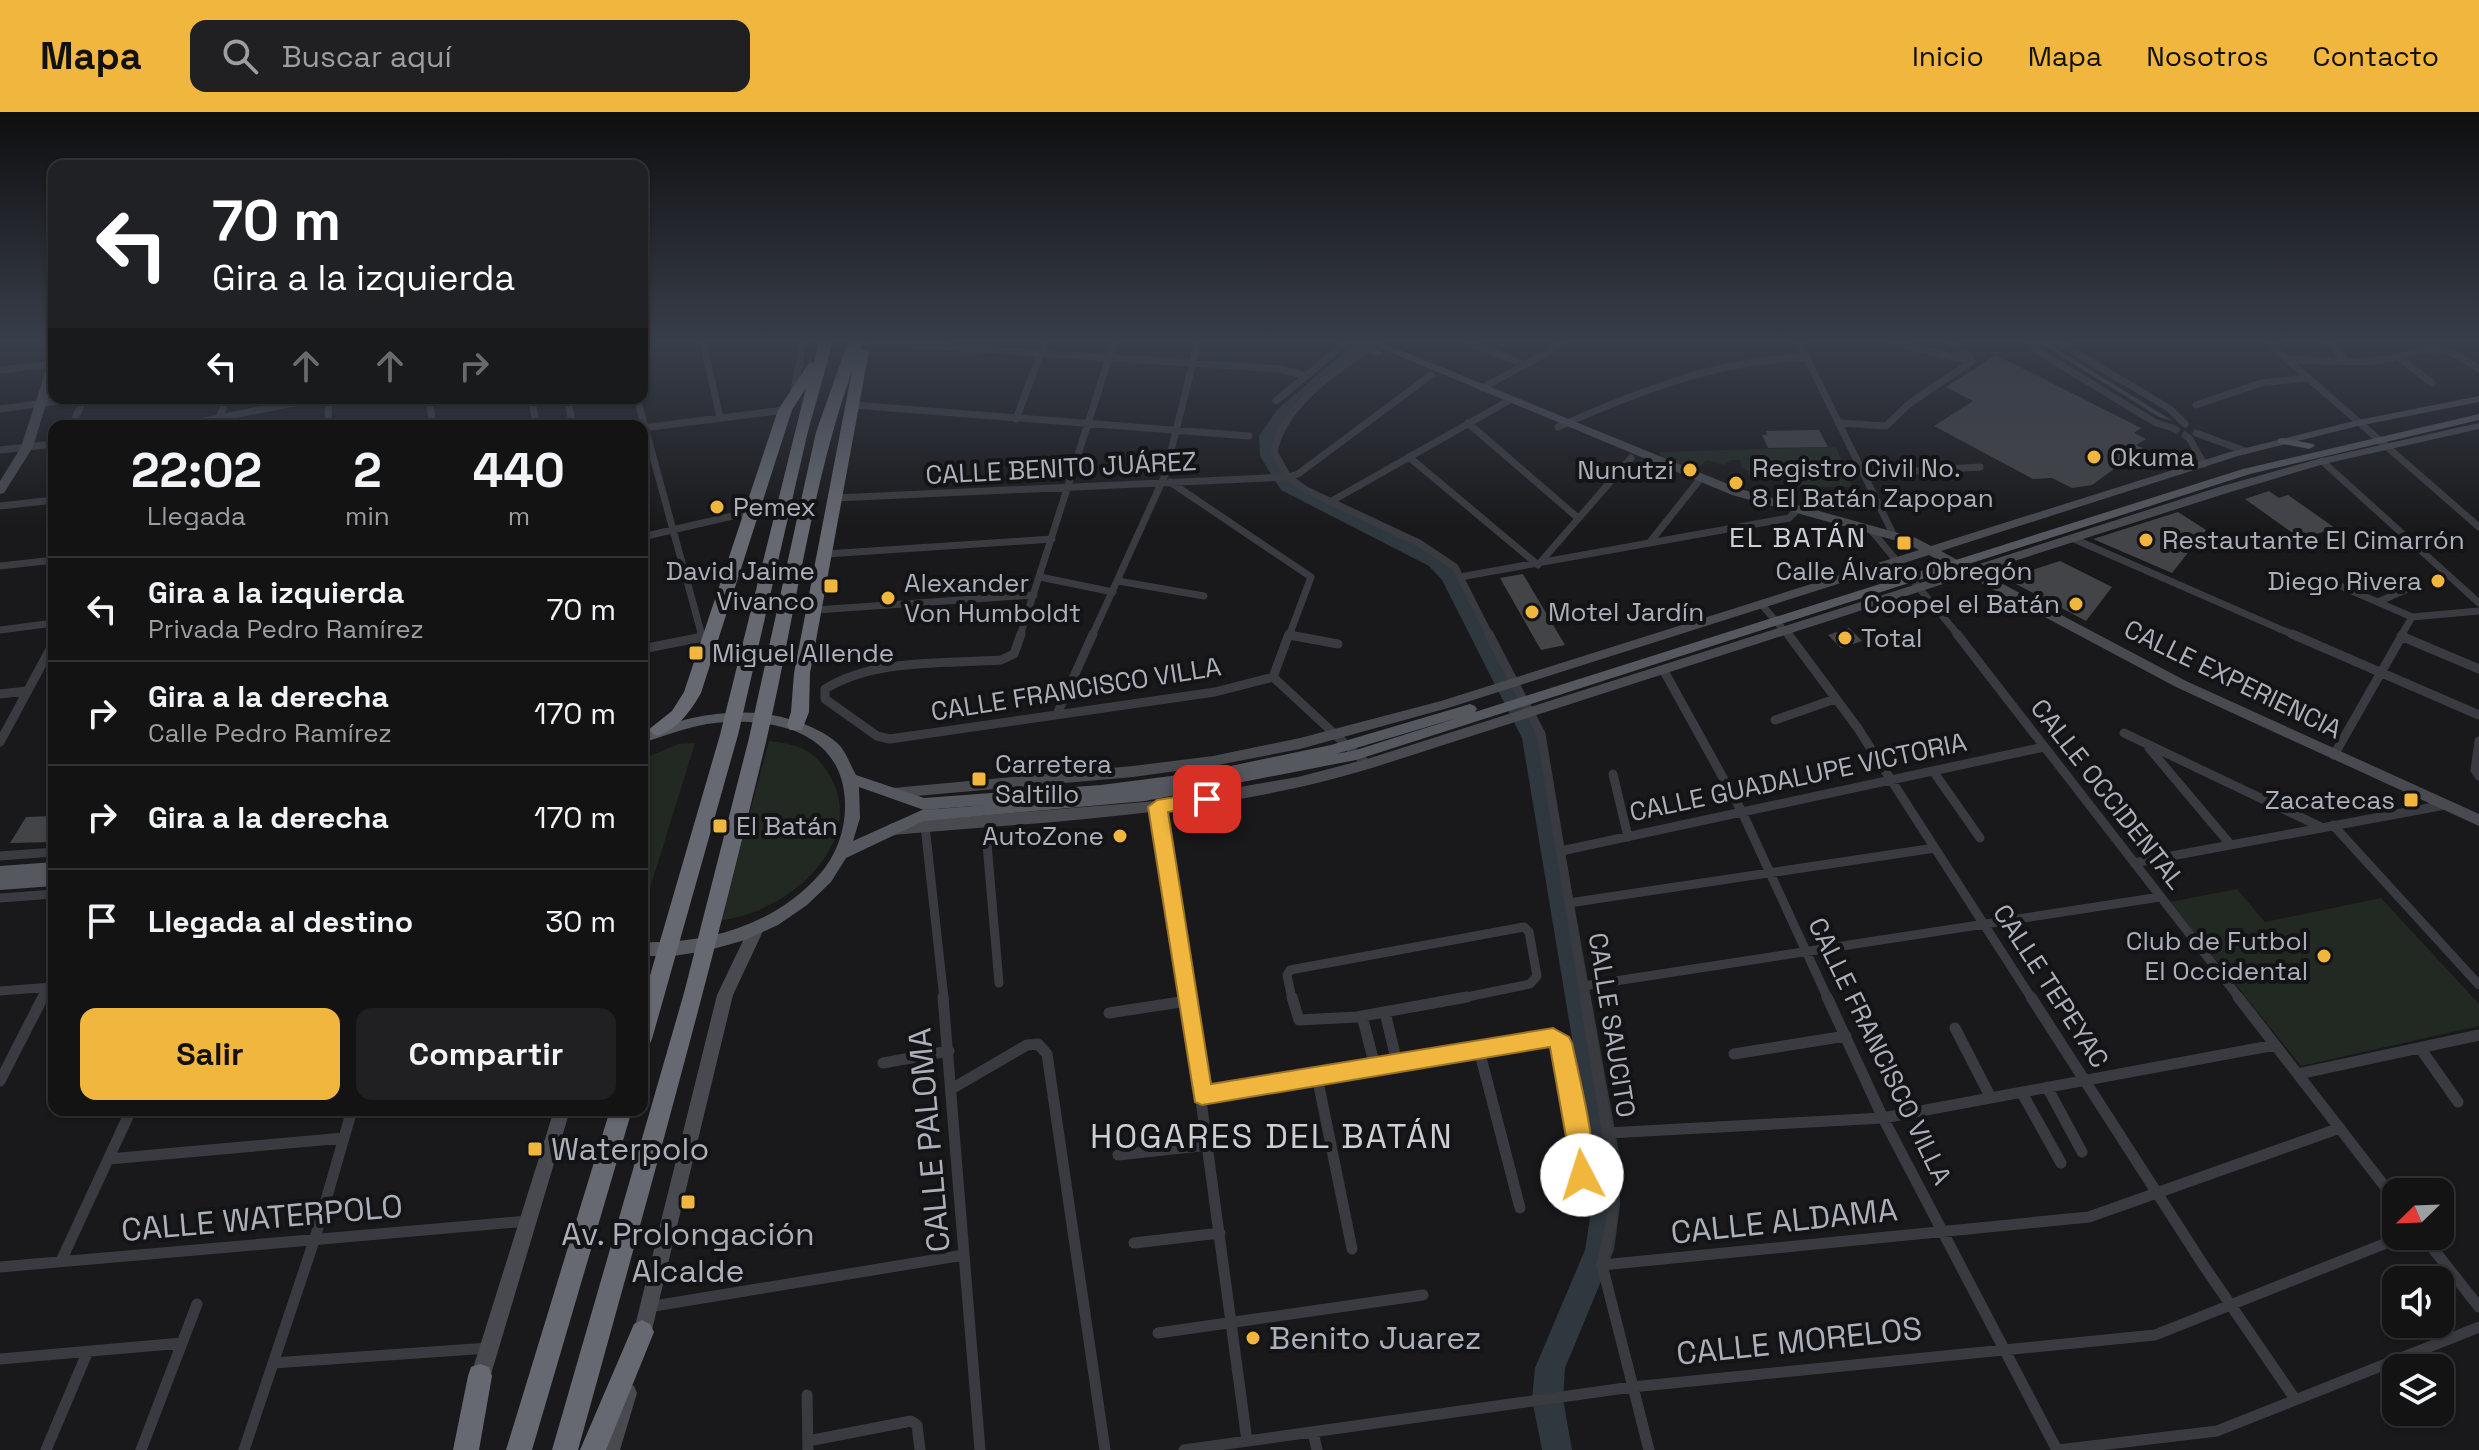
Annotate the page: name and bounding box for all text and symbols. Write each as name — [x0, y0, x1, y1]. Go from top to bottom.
search box — [190, 20, 750, 92]
text: Mapa — [40, 32, 142, 80]
icon: search — [218, 34, 262, 78]
text: Buscar aquí — [282, 37, 452, 76]
text: Inicio — [1912, 38, 1984, 74]
text: Mapa — [2028, 38, 2102, 74]
text: Nosotros — [2146, 38, 2269, 74]
text: Contacto — [2313, 38, 2439, 74]
text: 70 m — [212, 185, 341, 256]
icon: left — [80, 192, 184, 296]
text: Gira a la izquierda — [212, 255, 515, 301]
icon: left — [200, 344, 244, 388]
icon: ahead — [284, 344, 328, 388]
icon: ahead — [368, 344, 412, 388]
icon: right — [452, 344, 496, 388]
text: 22:02 — [131, 440, 262, 501]
text: 2 — [353, 440, 382, 501]
text: 440 — [473, 440, 565, 501]
place label: Okuma — [2110, 440, 2195, 474]
street label: CALLE BENITO JUÁREZ — [925, 444, 1197, 492]
marker: Okuma — [2085, 448, 2103, 466]
place label: Registro Civil No. 8 El Batán Zapopan — [1752, 451, 1994, 515]
place label: Nunutzi — [1577, 453, 1674, 487]
marker: Nunutzi — [1681, 461, 1699, 479]
marker: Registro Civil No. 8 El Batán Zapopan — [1727, 474, 1745, 492]
place label: Pemex — [733, 490, 816, 524]
marker: Pemex — [708, 498, 726, 516]
text: Llegada — [147, 499, 246, 533]
text: min — [345, 499, 390, 533]
text: m — [508, 499, 530, 533]
district label: EL BATÁN — [1729, 519, 1867, 555]
place label: Restautante El Cimarrón — [2162, 523, 2465, 557]
marker: Restautante El Cimarrón — [2137, 531, 2155, 549]
marker: Calle Álvaro Obregón — [1895, 534, 1913, 552]
place label: David Jaime Vivanco — [666, 554, 815, 618]
place label: Calle Álvaro Obregón — [1775, 554, 2033, 588]
place label: Diego Rivera — [2268, 564, 2422, 598]
place label: Alexander Von Humboldt — [904, 566, 1081, 630]
marker: Diego Rivera — [2429, 572, 2447, 590]
text: Gira a la izquierda — [148, 573, 404, 612]
marker: David Jaime Vivanco — [822, 577, 840, 595]
icon: left — [80, 587, 124, 631]
place label: Coopel el Batán — [1863, 587, 2060, 621]
marker: Alexander Von Humboldt — [879, 589, 897, 607]
text: 70 m — [547, 590, 616, 629]
place label: Motel Jardín — [1548, 595, 1704, 629]
marker: Coopel el Batán — [2067, 595, 2085, 613]
marker: Motel Jardín — [1523, 603, 1541, 621]
text: Privada Pedro Ramírez — [148, 612, 424, 646]
street label: CALLE EXPERIENCIA — [2119, 612, 2347, 746]
place label: Total — [1861, 621, 1922, 655]
marker: Total — [1836, 629, 1854, 647]
place label: Miguel Allende — [712, 636, 894, 670]
marker: Miguel Allende — [687, 644, 705, 662]
street label: CALLE FRANCISCO VILLA — [928, 649, 1224, 729]
text: Gira a la derecha — [148, 677, 389, 716]
icon: right — [80, 691, 124, 735]
street label: CALLE OCCIDENTAL — [2023, 692, 2193, 896]
text: 170 m — [534, 694, 616, 733]
text: Calle Pedro Ramírez — [148, 716, 392, 750]
street label: CALLE GUADALUPE VICTORIA — [1626, 725, 1970, 829]
place label: Carretera Saltillo — [995, 747, 1112, 811]
pin — [1173, 765, 1241, 833]
marker: Carretera Saltillo — [970, 770, 988, 788]
icon: arrive — [1185, 777, 1229, 821]
place label: Zacatecas — [2265, 783, 2395, 817]
marker: Zacatecas — [2402, 791, 2420, 809]
icon: right — [80, 795, 124, 839]
text: Gira a la derecha — [148, 798, 389, 837]
text: 170 m — [534, 798, 616, 837]
place label: El Batán — [736, 809, 838, 843]
marker: El Batán — [711, 817, 729, 835]
place label: AutoZone — [982, 819, 1104, 853]
marker: AutoZone — [1111, 827, 1129, 845]
street label: CALLE TEPEYAC — [1985, 898, 2117, 1074]
icon: arrive — [80, 899, 124, 943]
text: Llegada al destino — [148, 902, 413, 941]
text: 30 m — [545, 902, 616, 941]
street label: CALLE FRANCISCO VILLA — [1800, 912, 1960, 1190]
place label: Club de Futbol El Occidental — [2126, 924, 2308, 988]
street label: CALLE SAUCITO — [1581, 930, 1643, 1120]
marker: Club de Futbol El Occidental — [2315, 947, 2333, 965]
button: Salir — [80, 1008, 340, 1100]
button: Compartir — [356, 1008, 616, 1100]
street label: CALLE PALOMA — [899, 1026, 959, 1254]
district label: HOGARES DEL BATÁN — [1090, 1115, 1454, 1158]
place label: Waterpolo — [551, 1129, 709, 1169]
position arrow — [1540, 1133, 1624, 1217]
marker: Waterpolo — [526, 1140, 544, 1158]
north arrow — [2382, 1178, 2454, 1250]
map controls — [2382, 1178, 2454, 1426]
street label: CALLE WATERPOLO — [120, 1186, 404, 1250]
street label: CALLE ALDAMA — [1669, 1189, 1899, 1253]
marker: Av. Prolongación Alcalde — [679, 1193, 697, 1211]
place label: Av. Prolongación Alcalde — [561, 1214, 815, 1291]
button: sound — [2382, 1266, 2454, 1338]
street label: CALLE MORELOS — [1674, 1308, 1924, 1374]
place label: Benito Juarez — [1269, 1318, 1481, 1358]
marker: Benito Juarez — [1244, 1329, 1262, 1347]
button: layers — [2382, 1354, 2454, 1426]

